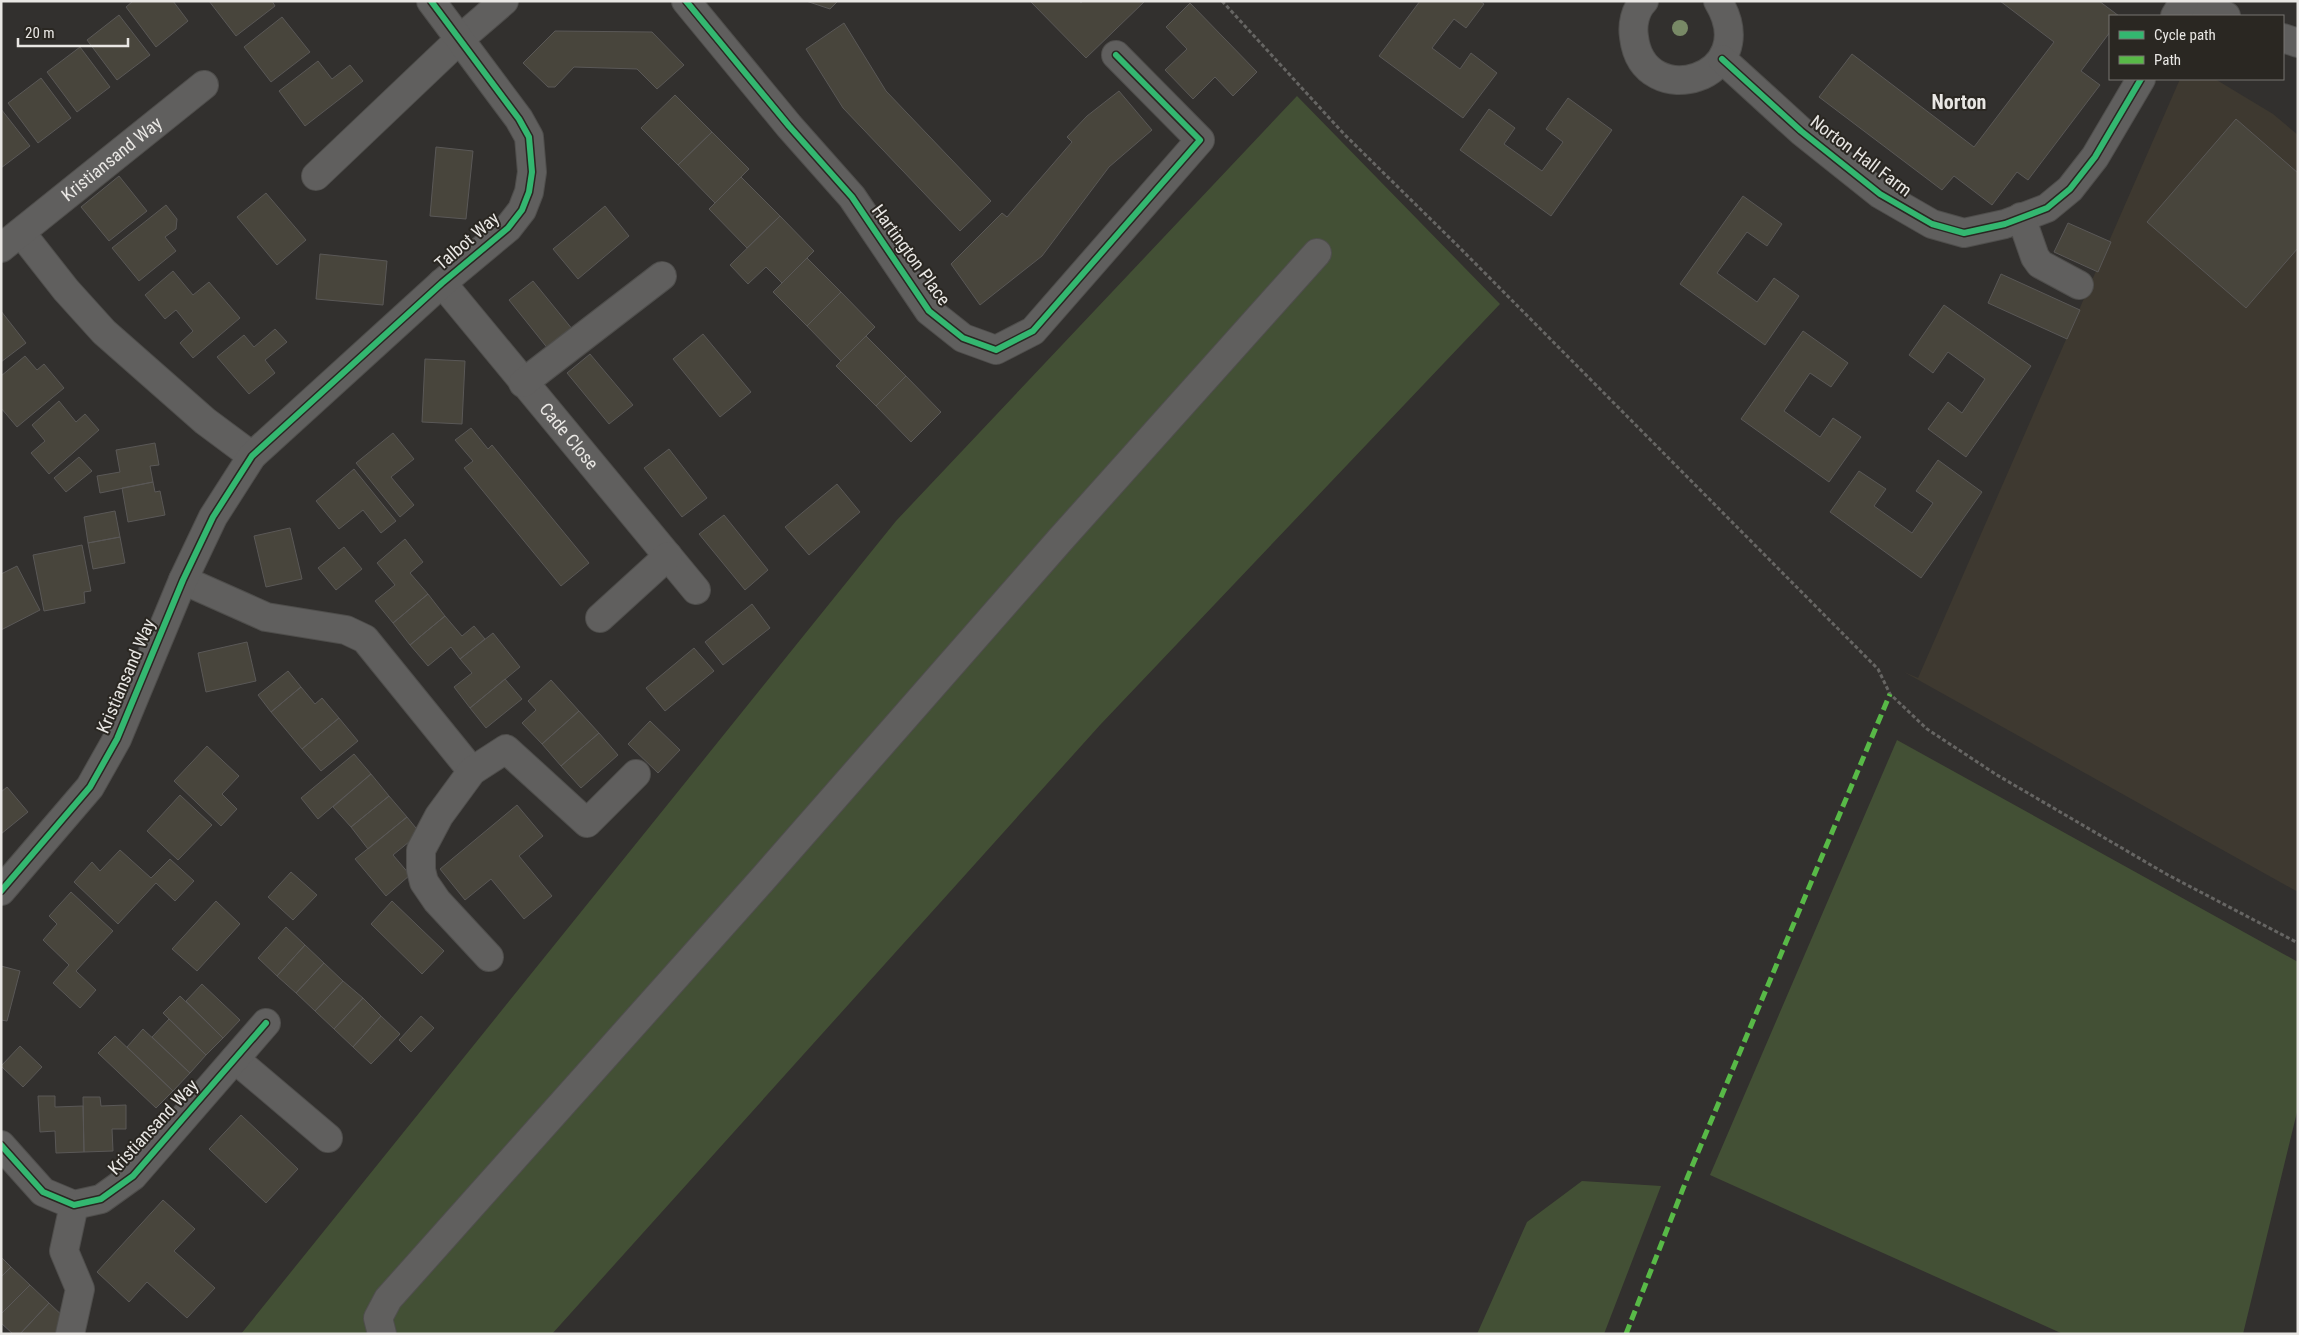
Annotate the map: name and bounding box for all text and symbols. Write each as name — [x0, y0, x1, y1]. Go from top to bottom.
scale bar — [18, 15, 128, 47]
legend — [2109, 15, 2284, 80]
text: 20 m — [25, 24, 55, 42]
text: Cycle path — [2154, 26, 2216, 44]
text: Path — [2154, 51, 2181, 69]
district label: Norton — [1932, 90, 1986, 114]
street label: Norton Hall Farm — [1807, 111, 1916, 200]
street label: Kristiansand Way — [57, 112, 166, 205]
street label: Hartington Place — [868, 200, 955, 309]
street label: Talbot Way — [430, 207, 503, 274]
street label: Cade Close — [536, 398, 603, 474]
street label: Kristiansand Way — [92, 615, 159, 736]
street label: Kristiansand Way — [103, 1074, 202, 1179]

